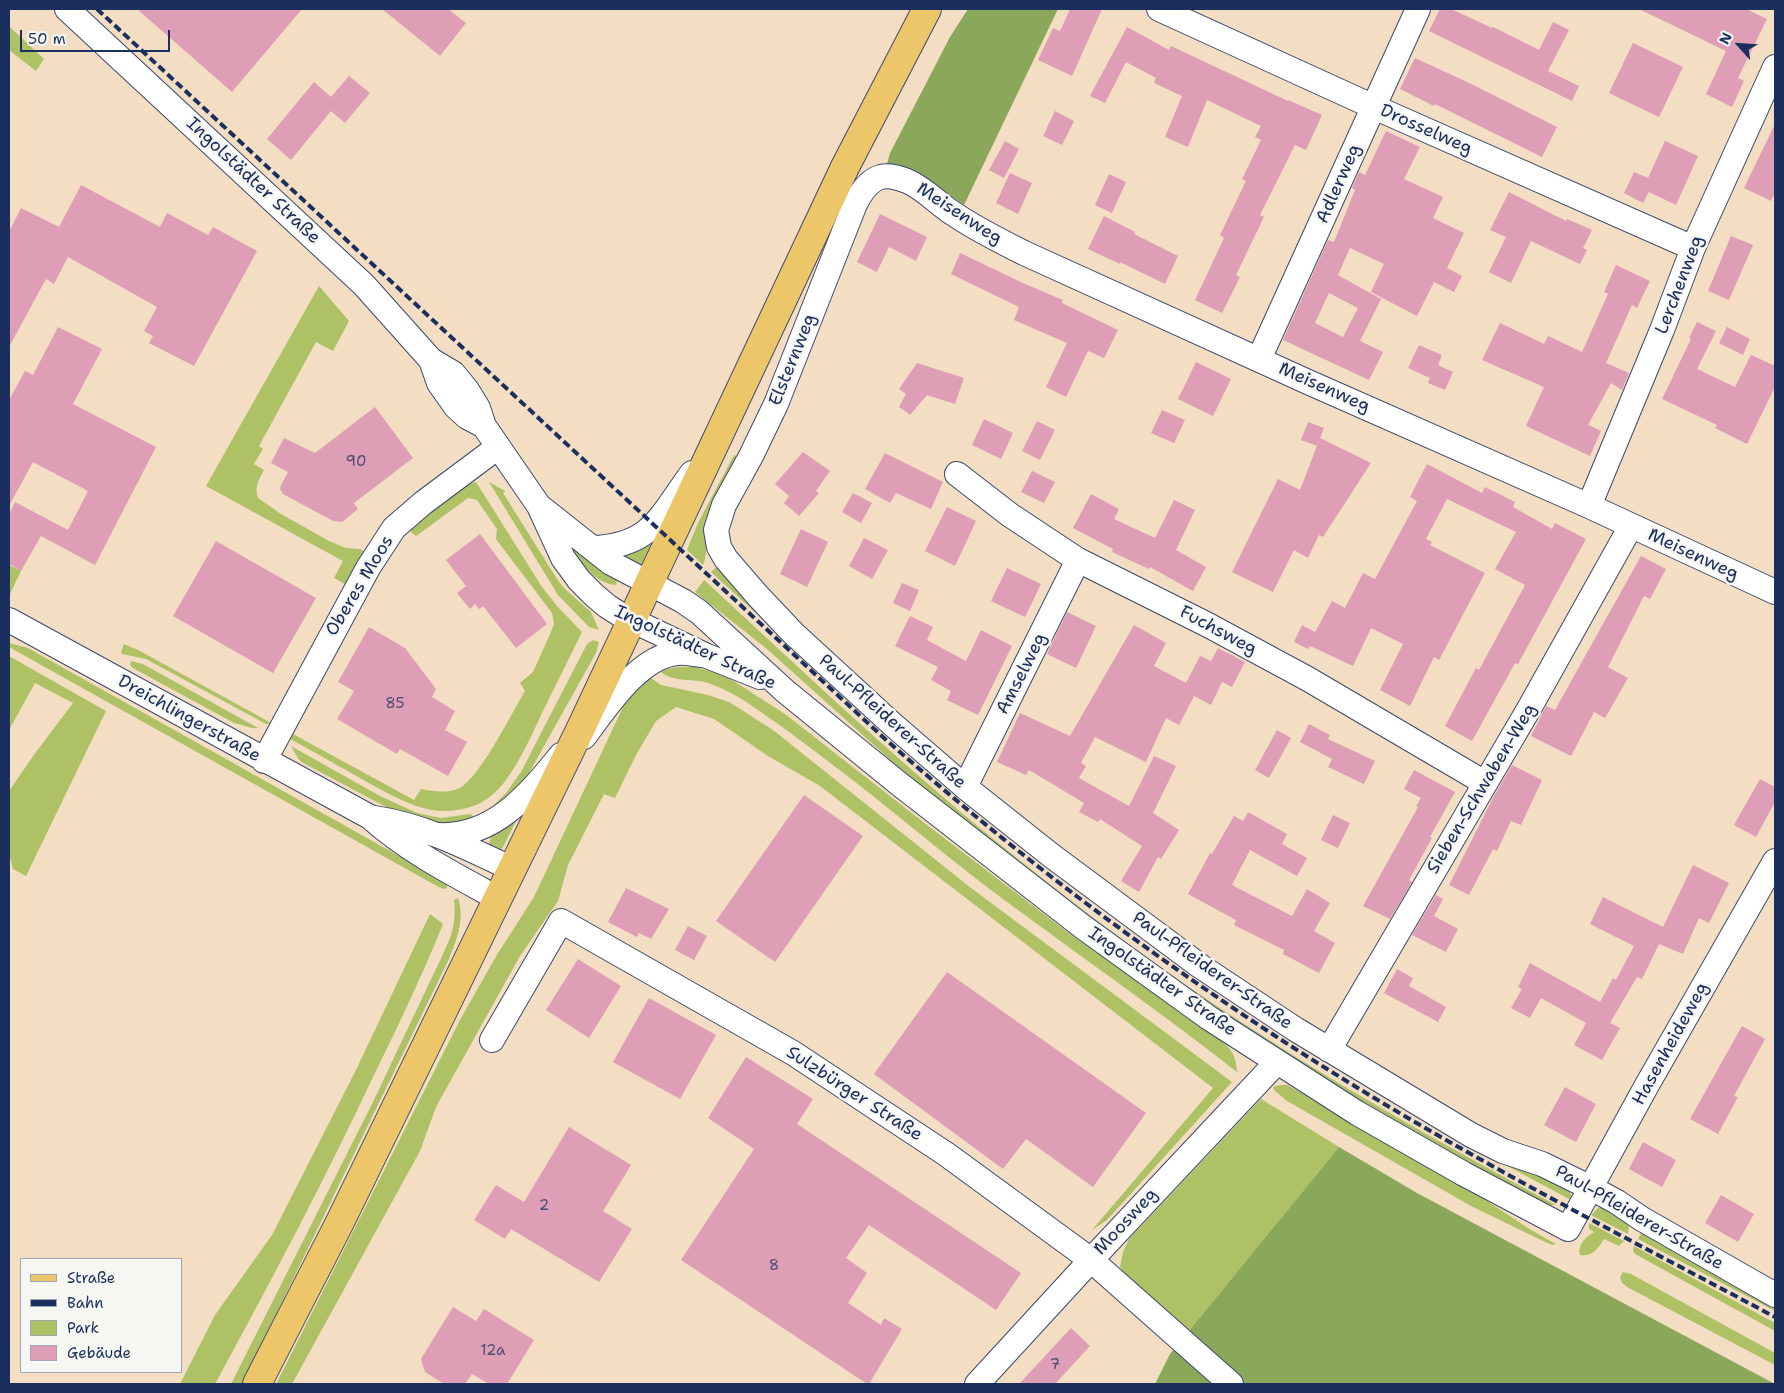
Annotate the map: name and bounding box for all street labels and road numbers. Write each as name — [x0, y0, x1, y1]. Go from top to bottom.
street label: Drosselweg — [1376, 100, 1476, 160]
street label: Ingolstädter Straße — [181, 113, 325, 249]
street label: Adlerweg — [1312, 141, 1366, 227]
street label: Meisenweg — [912, 178, 1006, 250]
street label: Lerchenweg — [1651, 233, 1709, 337]
street label: Elsternweg — [765, 311, 821, 409]
street label: Meisenweg — [1275, 358, 1373, 418]
street label: Meisenweg — [1644, 525, 1742, 585]
street label: Oberes Moos — [321, 532, 399, 640]
street label: Ingolstädter Straße — [611, 601, 779, 695]
street label: Fuchsweg — [1176, 602, 1260, 660]
street label: Amselweg — [992, 630, 1052, 718]
street label: Paul-Pfleiderer-Straße — [814, 650, 970, 794]
street label: Dreichlingerstraße — [114, 671, 264, 767]
street label: Sieben-Schwaben-Weg — [1423, 700, 1541, 878]
street label: Paul-Pfleiderer-Straße — [1128, 907, 1296, 1035]
street label: Ingolstädter Straße — [1084, 923, 1240, 1041]
street label: Hasenheideweg — [1628, 979, 1714, 1109]
street label: Sulzbürger Straße — [782, 1042, 926, 1146]
street label: Paul-Pfleiderer-Straße — [1551, 1161, 1727, 1275]
street label: Moosweg — [1090, 1184, 1162, 1260]

